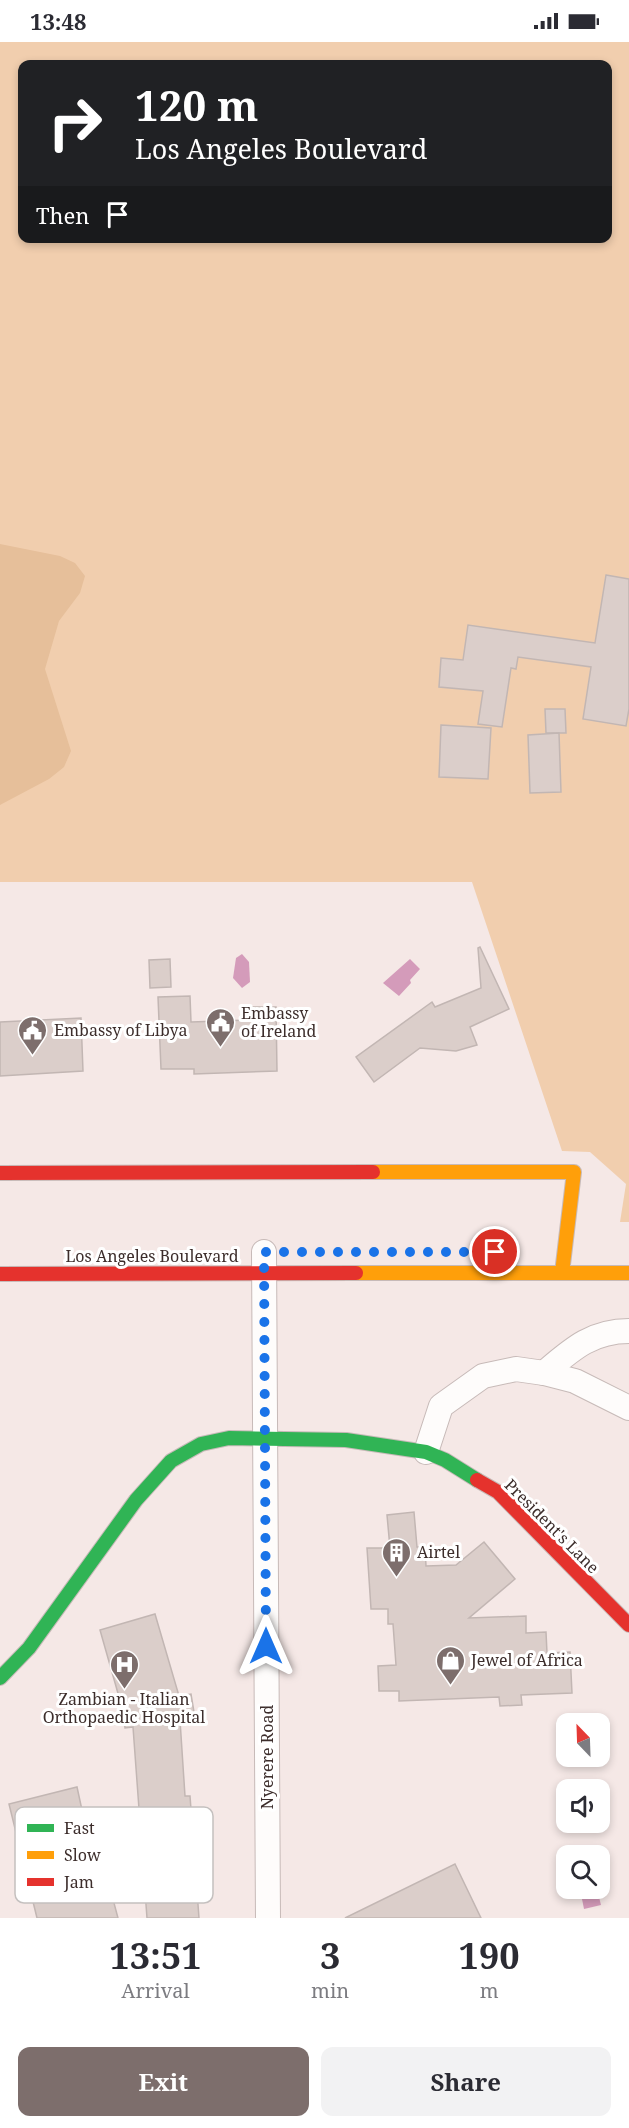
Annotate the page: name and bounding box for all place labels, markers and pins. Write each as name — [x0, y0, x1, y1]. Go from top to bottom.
place label: Embassy of Ireland — [241, 1002, 317, 1042]
public building icon: Embassy of Ireland — [204, 1006, 236, 1048]
public building icon: Embassy of Libya — [17, 1014, 49, 1056]
place label: Embassy of Libya — [54, 1019, 188, 1041]
pin — [469, 1226, 520, 1277]
building icon: Airtel — [380, 1536, 412, 1578]
place label: Airtel — [417, 1541, 460, 1563]
shop icon: Jewel of Africa — [434, 1644, 466, 1686]
hospital icon: Zambian - Italian Orthopaedic Hospital — [108, 1648, 140, 1690]
place label: Jewel of Africa — [470, 1649, 583, 1671]
place label: Zambian - Italian Orthopaedic Hospital — [43, 1688, 205, 1728]

